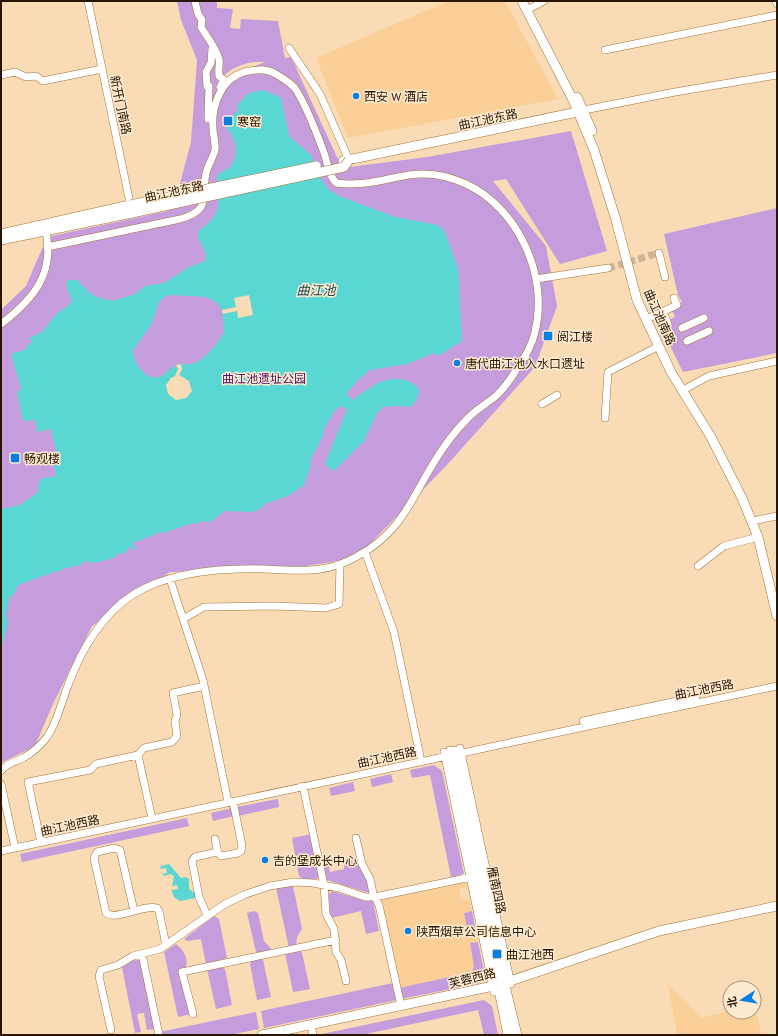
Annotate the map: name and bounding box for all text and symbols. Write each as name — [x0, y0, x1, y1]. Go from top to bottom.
street label: 新开门南路 — [107, 74, 135, 136]
place label: 西安 W 酒店 — [364, 89, 428, 104]
marker: 西安 W 酒店 — [351, 91, 361, 101]
street label: 曲江池东路 — [457, 105, 519, 133]
place label: 寒窑 — [237, 114, 261, 129]
marker: 寒窑 — [222, 115, 234, 127]
street label: 曲江池东路 — [143, 177, 205, 205]
water label: 曲江池 — [296, 282, 337, 299]
street label: 曲江池南路 — [641, 287, 679, 347]
place label: 阅江楼 — [557, 329, 593, 344]
marker: 阅江楼 — [542, 330, 554, 342]
place label: 唐代曲江池入水口遗址 — [465, 356, 585, 371]
marker: 唐代曲江池入水口遗址 — [452, 358, 462, 368]
park label: 曲江池遗址公园 — [222, 371, 306, 386]
place label: 畅观楼 — [24, 451, 60, 466]
marker: 畅观楼 — [9, 452, 21, 464]
street label: 曲江池西路 — [673, 676, 735, 702]
street label: 曲江池西路 — [356, 743, 418, 771]
street label: 曲江池西路 — [39, 811, 101, 839]
place label: 吉的堡成长中心 — [273, 853, 357, 868]
marker: 吉的堡成长中心 — [260, 855, 270, 865]
street label: 雁南四路 — [485, 865, 509, 915]
place label: 陕西烟草公司信息中心 — [416, 924, 536, 939]
marker: 陕西烟草公司信息中心 — [403, 926, 413, 936]
place label: 曲江池西 — [506, 947, 554, 962]
marker: 曲江池西 — [491, 948, 503, 960]
street label: 芙蓉西路 — [447, 965, 497, 991]
north arrow — [722, 980, 762, 1020]
text: 北 — [724, 995, 740, 1009]

